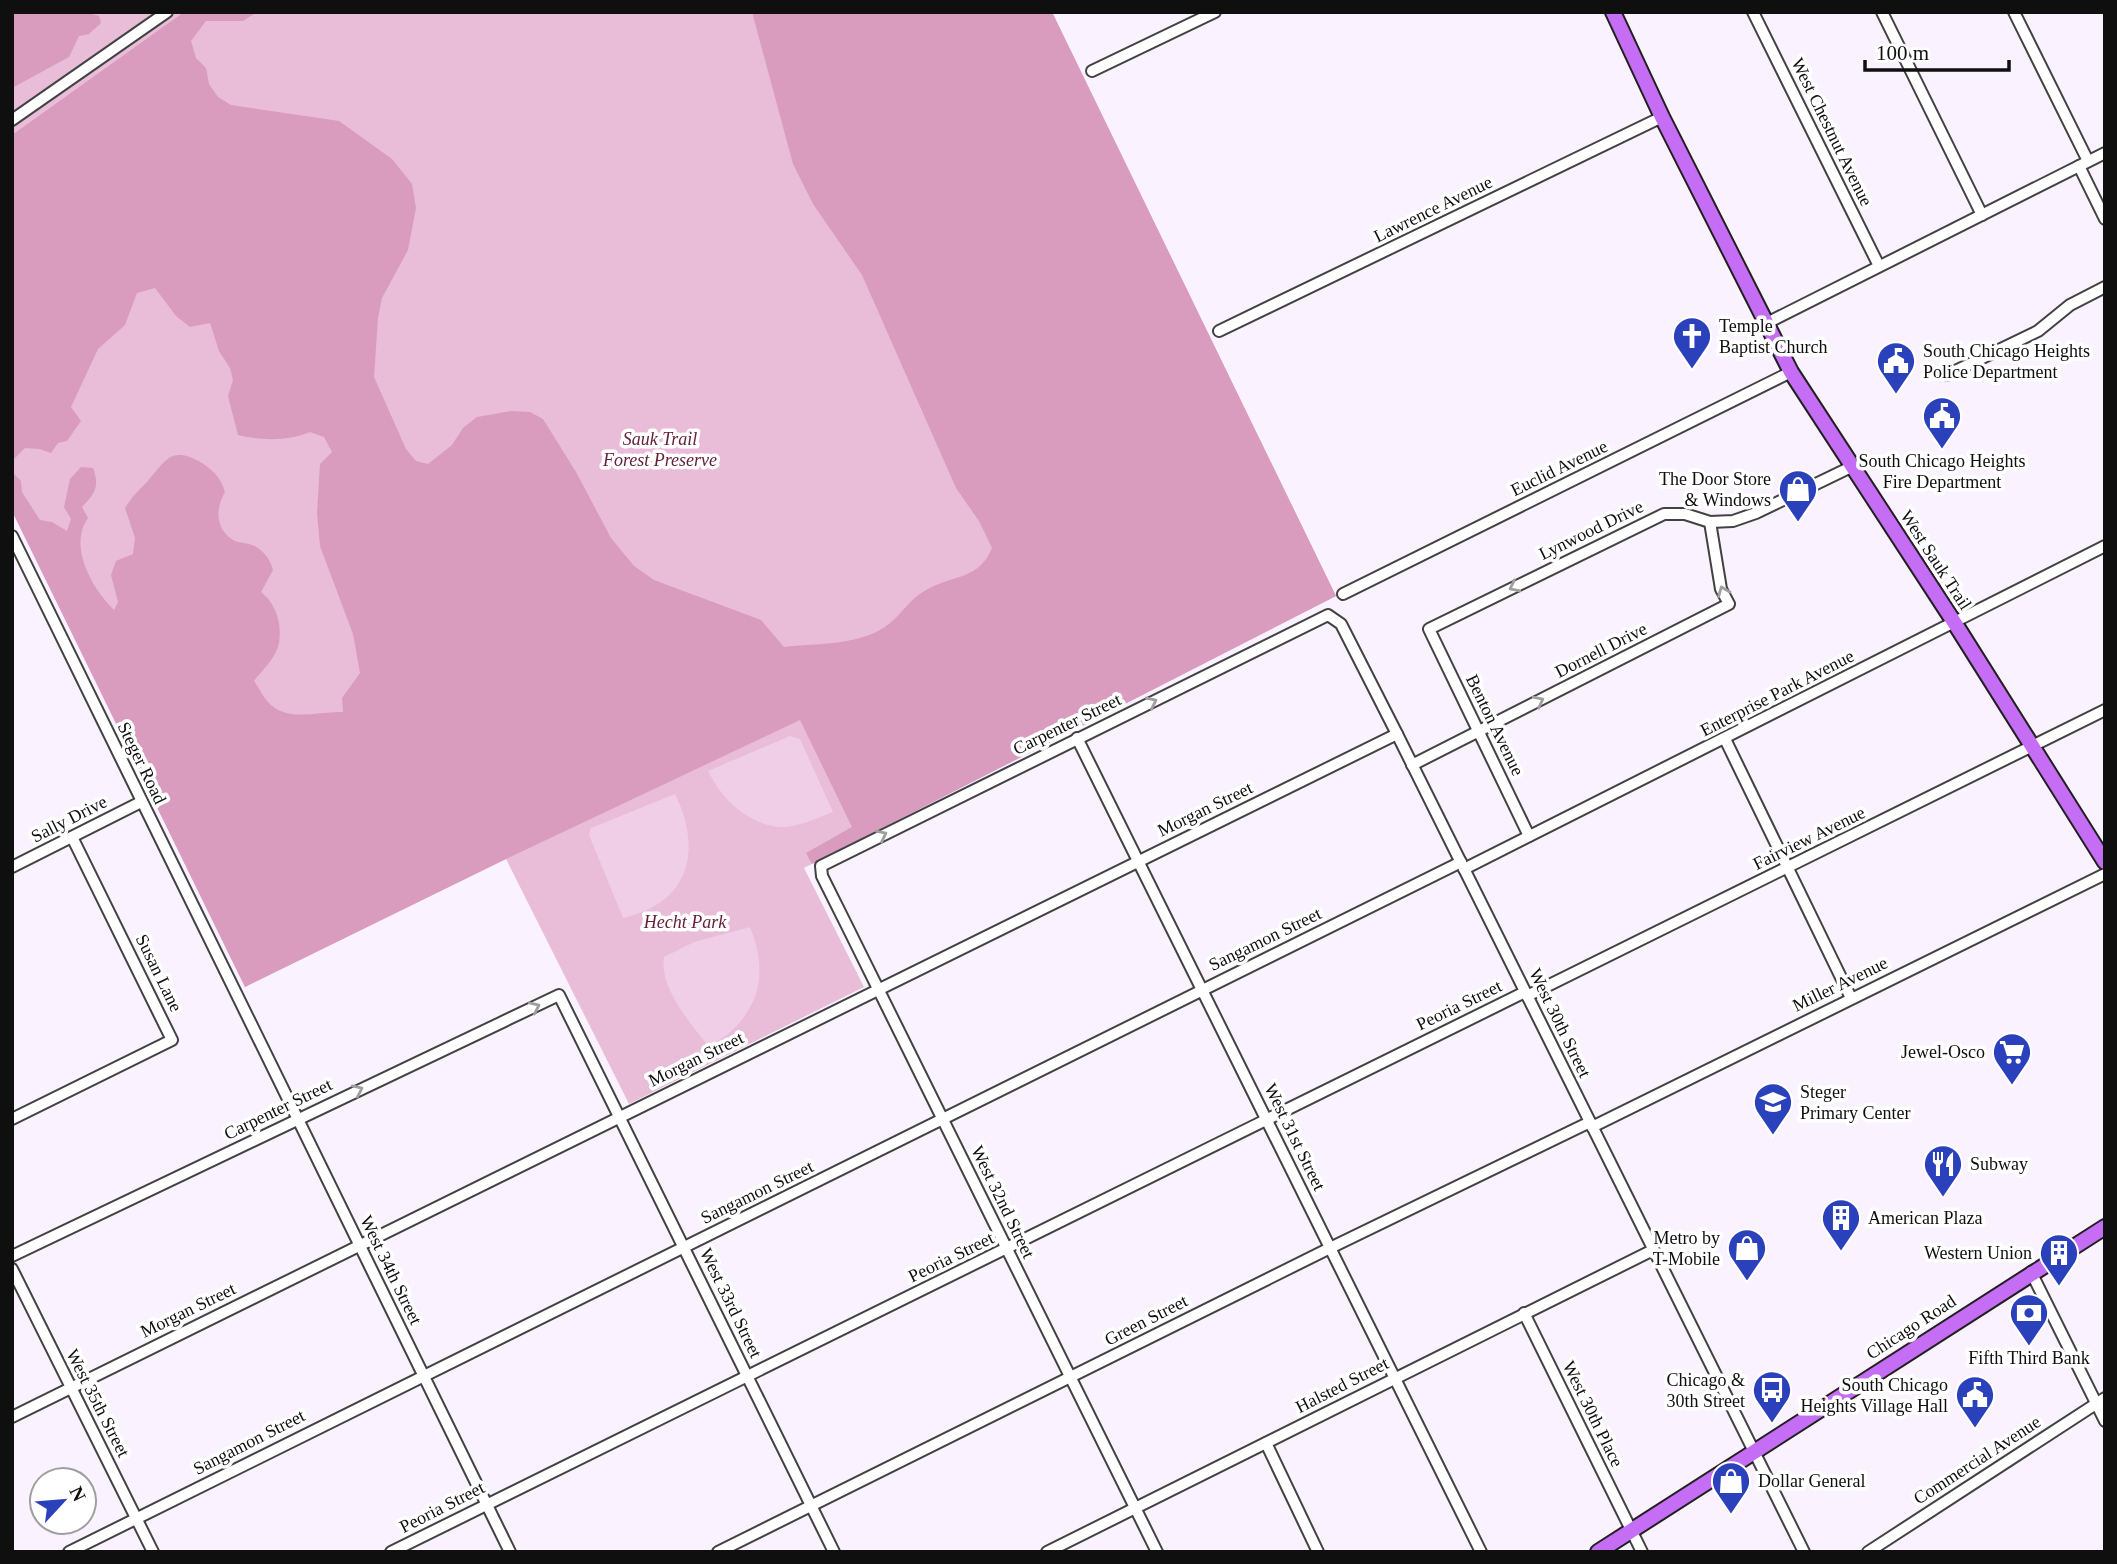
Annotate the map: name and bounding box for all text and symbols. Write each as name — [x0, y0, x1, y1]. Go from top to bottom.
scale bar — [1865, 28, 2008, 72]
text: 100 m — [1876, 41, 1929, 65]
street label: West Chestnut Avenue — [1787, 55, 1877, 209]
street label: Lawrence Avenue — [1371, 172, 1495, 246]
church icon: Temple Baptist Church — [1671, 315, 1713, 370]
place label: Temple Baptist Church — [1719, 316, 1828, 357]
public building icon: South Chicago Heights Police Department — [1875, 340, 1917, 395]
place label: South Chicago Heights Police Department — [1923, 341, 2090, 382]
public building icon: South Chicago Heights Fire Department — [1921, 395, 1963, 450]
park label: Sauk Trail Forest Preserve — [602, 429, 717, 470]
street label: Euclid Avenue — [1507, 436, 1611, 500]
place label: South Chicago Heights Fire Department — [1859, 451, 2026, 492]
shop icon: The Door Store & Windows — [1777, 468, 1819, 523]
place label: The Door Store & Windows — [1659, 469, 1771, 510]
street label: Lynwood Drive — [1536, 496, 1646, 564]
street label: West Sauk Trail — [1896, 507, 1976, 613]
one-way arrow — [1509, 579, 1521, 593]
one-way arrow — [1718, 586, 1732, 598]
street label: Dornell Drive — [1552, 618, 1650, 682]
street label: Enterprise Park Avenue — [1697, 646, 1857, 740]
street label: Benton Avenue — [1462, 671, 1528, 779]
street label: Carpenter Street — [1010, 689, 1124, 759]
one-way arrow — [1532, 695, 1545, 709]
one-way arrow — [1145, 696, 1157, 710]
street label: Steger Road — [114, 719, 170, 807]
street label: Morgan Street — [1154, 777, 1256, 841]
street label: Sally Drive — [28, 791, 110, 847]
street label: Fairview Avenue — [1750, 802, 1868, 874]
one-way arrow — [875, 829, 887, 843]
street label: Sangamon Street — [1206, 903, 1324, 975]
park label: Hecht Park — [643, 912, 727, 932]
street label: Susan Lane — [132, 931, 186, 1015]
street label: Miller Avenue — [1789, 952, 1891, 1016]
street label: West 30th Street — [1525, 965, 1595, 1081]
street label: Peoria Street — [1413, 976, 1505, 1034]
one-way arrow — [528, 1001, 540, 1015]
street label: Morgan Street — [645, 1027, 747, 1091]
supermarket icon: Jewel-Osco — [1991, 1031, 2033, 1086]
place label: Jewel-Osco — [1901, 1042, 1985, 1062]
street label: Carpenter Street — [221, 1074, 335, 1144]
street label: West 31st Street — [1260, 1080, 1330, 1194]
school or university icon: Steger Primary Center — [1752, 1081, 1794, 1136]
place label: Steger Primary Center — [1800, 1082, 1910, 1123]
one-way arrow — [351, 1084, 363, 1098]
street label: West 32nd Street — [967, 1143, 1039, 1261]
restaurant icon: Subway — [1922, 1143, 1964, 1198]
place label: Subway — [1970, 1154, 2028, 1174]
street label: Sangamon Street — [698, 1156, 816, 1228]
building icon: American Plaza — [1820, 1197, 1862, 1252]
place label: American Plaza — [1868, 1208, 1982, 1228]
street label: West 34th Street — [356, 1212, 426, 1328]
shop icon: Metro by T-Mobile — [1726, 1227, 1768, 1282]
street label: Peoria Street — [905, 1228, 997, 1286]
place label: Metro by T-Mobile — [1653, 1228, 1720, 1269]
building icon: Western Union — [2038, 1232, 2080, 1287]
place label: Western Union — [1924, 1243, 2032, 1263]
street label: West 33rd Street — [696, 1245, 766, 1361]
street label: Morgan Street — [137, 1278, 239, 1342]
street label: Green Street — [1101, 1291, 1191, 1349]
street label: Chicago Road — [1863, 1291, 1959, 1363]
bank icon: Fifth Third Bank — [2008, 1292, 2050, 1347]
street label: West 35th Street — [62, 1346, 134, 1460]
place label: Fifth Third Bank — [1968, 1348, 2090, 1368]
street label: Halsted Street — [1292, 1353, 1392, 1417]
street label: West 30th Place — [1559, 1358, 1627, 1470]
bus stop icon: Chicago & 30th Street — [1751, 1369, 1793, 1424]
place label: Chicago & 30th Street — [1667, 1370, 1745, 1411]
public building icon: South Chicago Heights Village Hall — [1954, 1374, 1996, 1429]
place label: South Chicago Heights Village Hall — [1800, 1375, 1948, 1416]
street label: Sangamon Street — [190, 1405, 308, 1479]
street label: Commercial Avenue — [1910, 1412, 2044, 1508]
shop icon: Dollar General — [1710, 1460, 1752, 1515]
north arrow — [28, 1466, 98, 1536]
place label: Dollar General — [1758, 1471, 1865, 1491]
street label: Peoria Street — [396, 1477, 488, 1537]
text: N — [65, 1483, 90, 1505]

